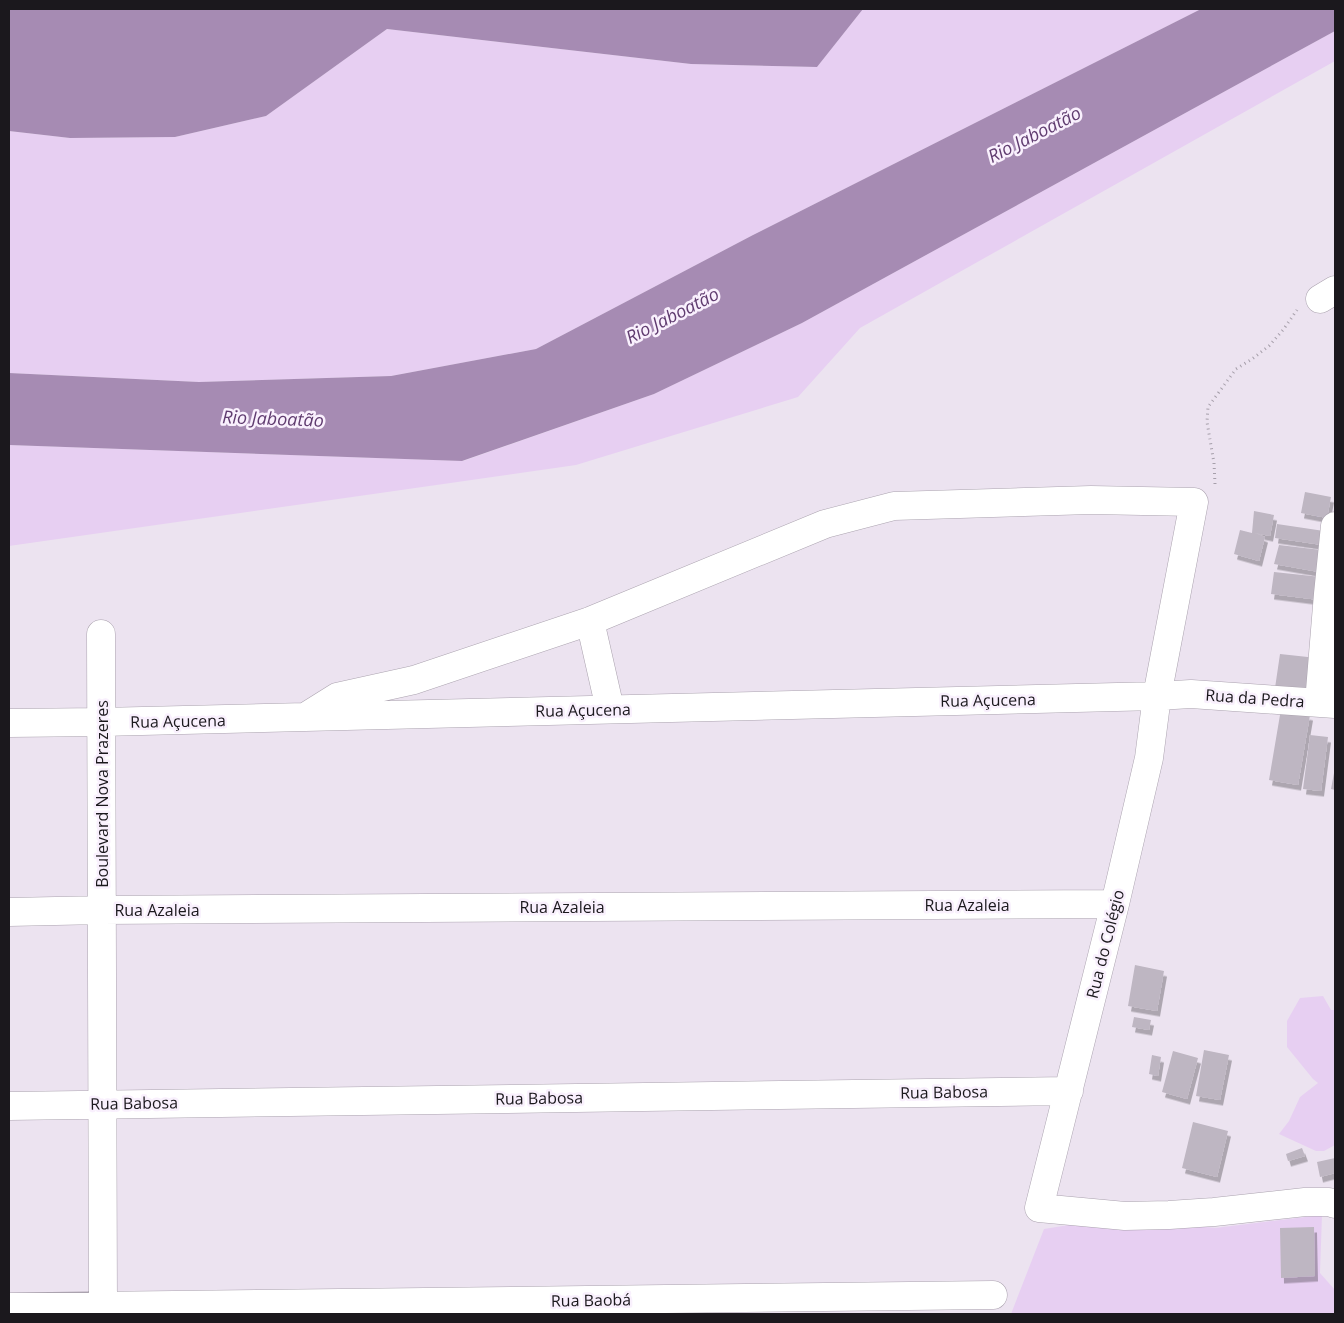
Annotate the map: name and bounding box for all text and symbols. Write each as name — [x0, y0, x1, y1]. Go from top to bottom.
water label: Rio Jaboatão — [983, 100, 1085, 168]
water label: Rio Jaboatão — [621, 281, 723, 349]
water label: Rio Jaboatão — [222, 404, 324, 432]
street label: Rua da Pedra — [1205, 684, 1305, 712]
street label: Rua Açucena — [940, 688, 1036, 712]
street label: Rua Açucena — [535, 698, 631, 722]
street label: Boulevard Nova Prazeres — [91, 700, 113, 888]
street label: Rua Açucena — [130, 709, 226, 733]
street label: Rua do Colégio — [1081, 887, 1129, 1001]
street label: Rua Azaleia — [924, 894, 1010, 916]
street label: Rua Azaleia — [519, 896, 605, 918]
street label: Rua Azaleia — [114, 899, 200, 921]
street label: Rua Babosa — [900, 1080, 988, 1104]
street label: Rua Babosa — [495, 1086, 583, 1110]
street label: Rua Babosa — [90, 1091, 178, 1115]
street label: Rua Baobá — [551, 1288, 631, 1312]

